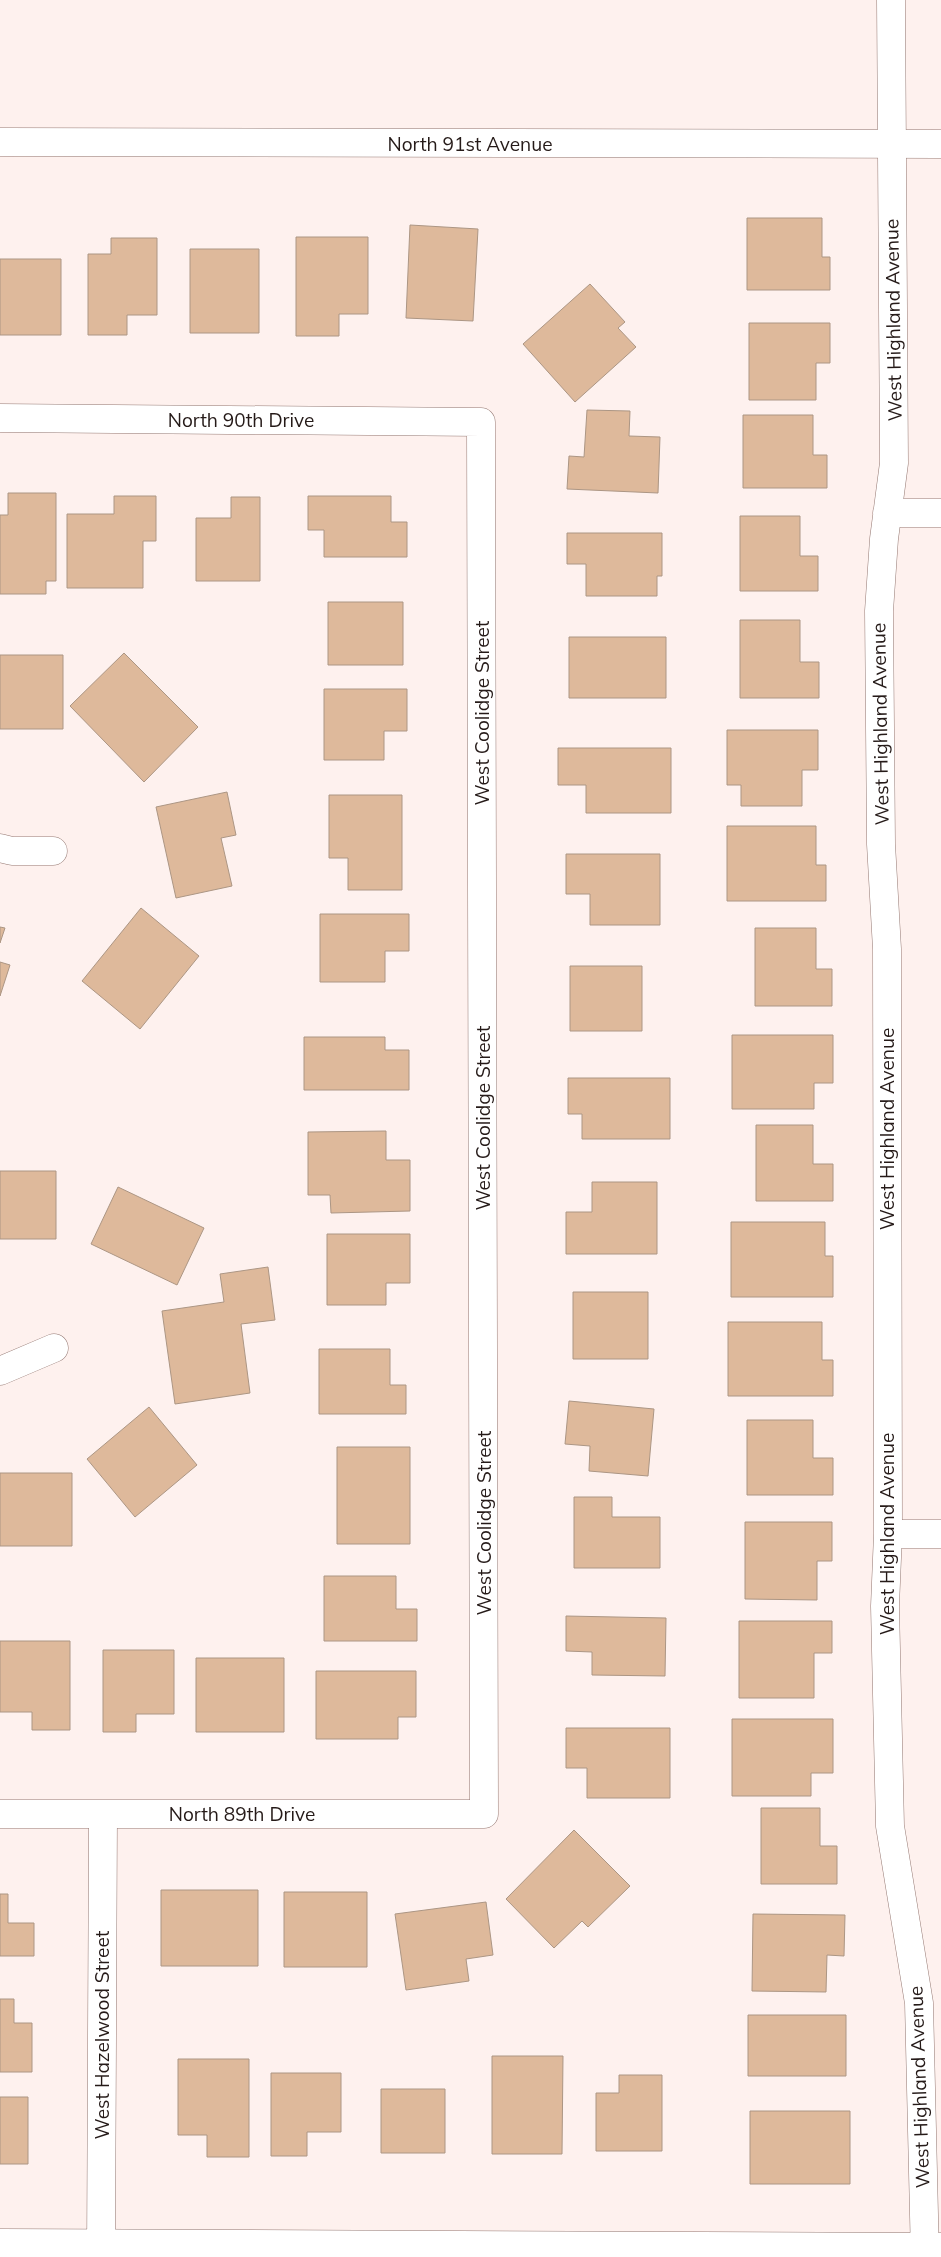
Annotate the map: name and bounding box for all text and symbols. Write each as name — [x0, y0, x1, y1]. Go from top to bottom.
street label: North 91st Avenue — [387, 132, 553, 156]
street label: West Highland Avenue — [879, 219, 907, 421]
street label: North 90th Drive — [168, 408, 314, 432]
street label: West Coolidge Street — [470, 620, 494, 806]
street label: West Highland Avenue — [866, 623, 894, 825]
street label: West Coolidge Street — [471, 1025, 495, 1211]
street label: West Highland Avenue — [875, 1028, 899, 1230]
street label: West Coolidge Street — [472, 1430, 496, 1616]
street label: West Highland Avenue — [875, 1433, 899, 1635]
street label: North 89th Drive — [169, 1802, 315, 1826]
street label: West Hazelwood Street — [90, 1930, 114, 2139]
street label: West Highland Avenue — [903, 1985, 935, 2189]

